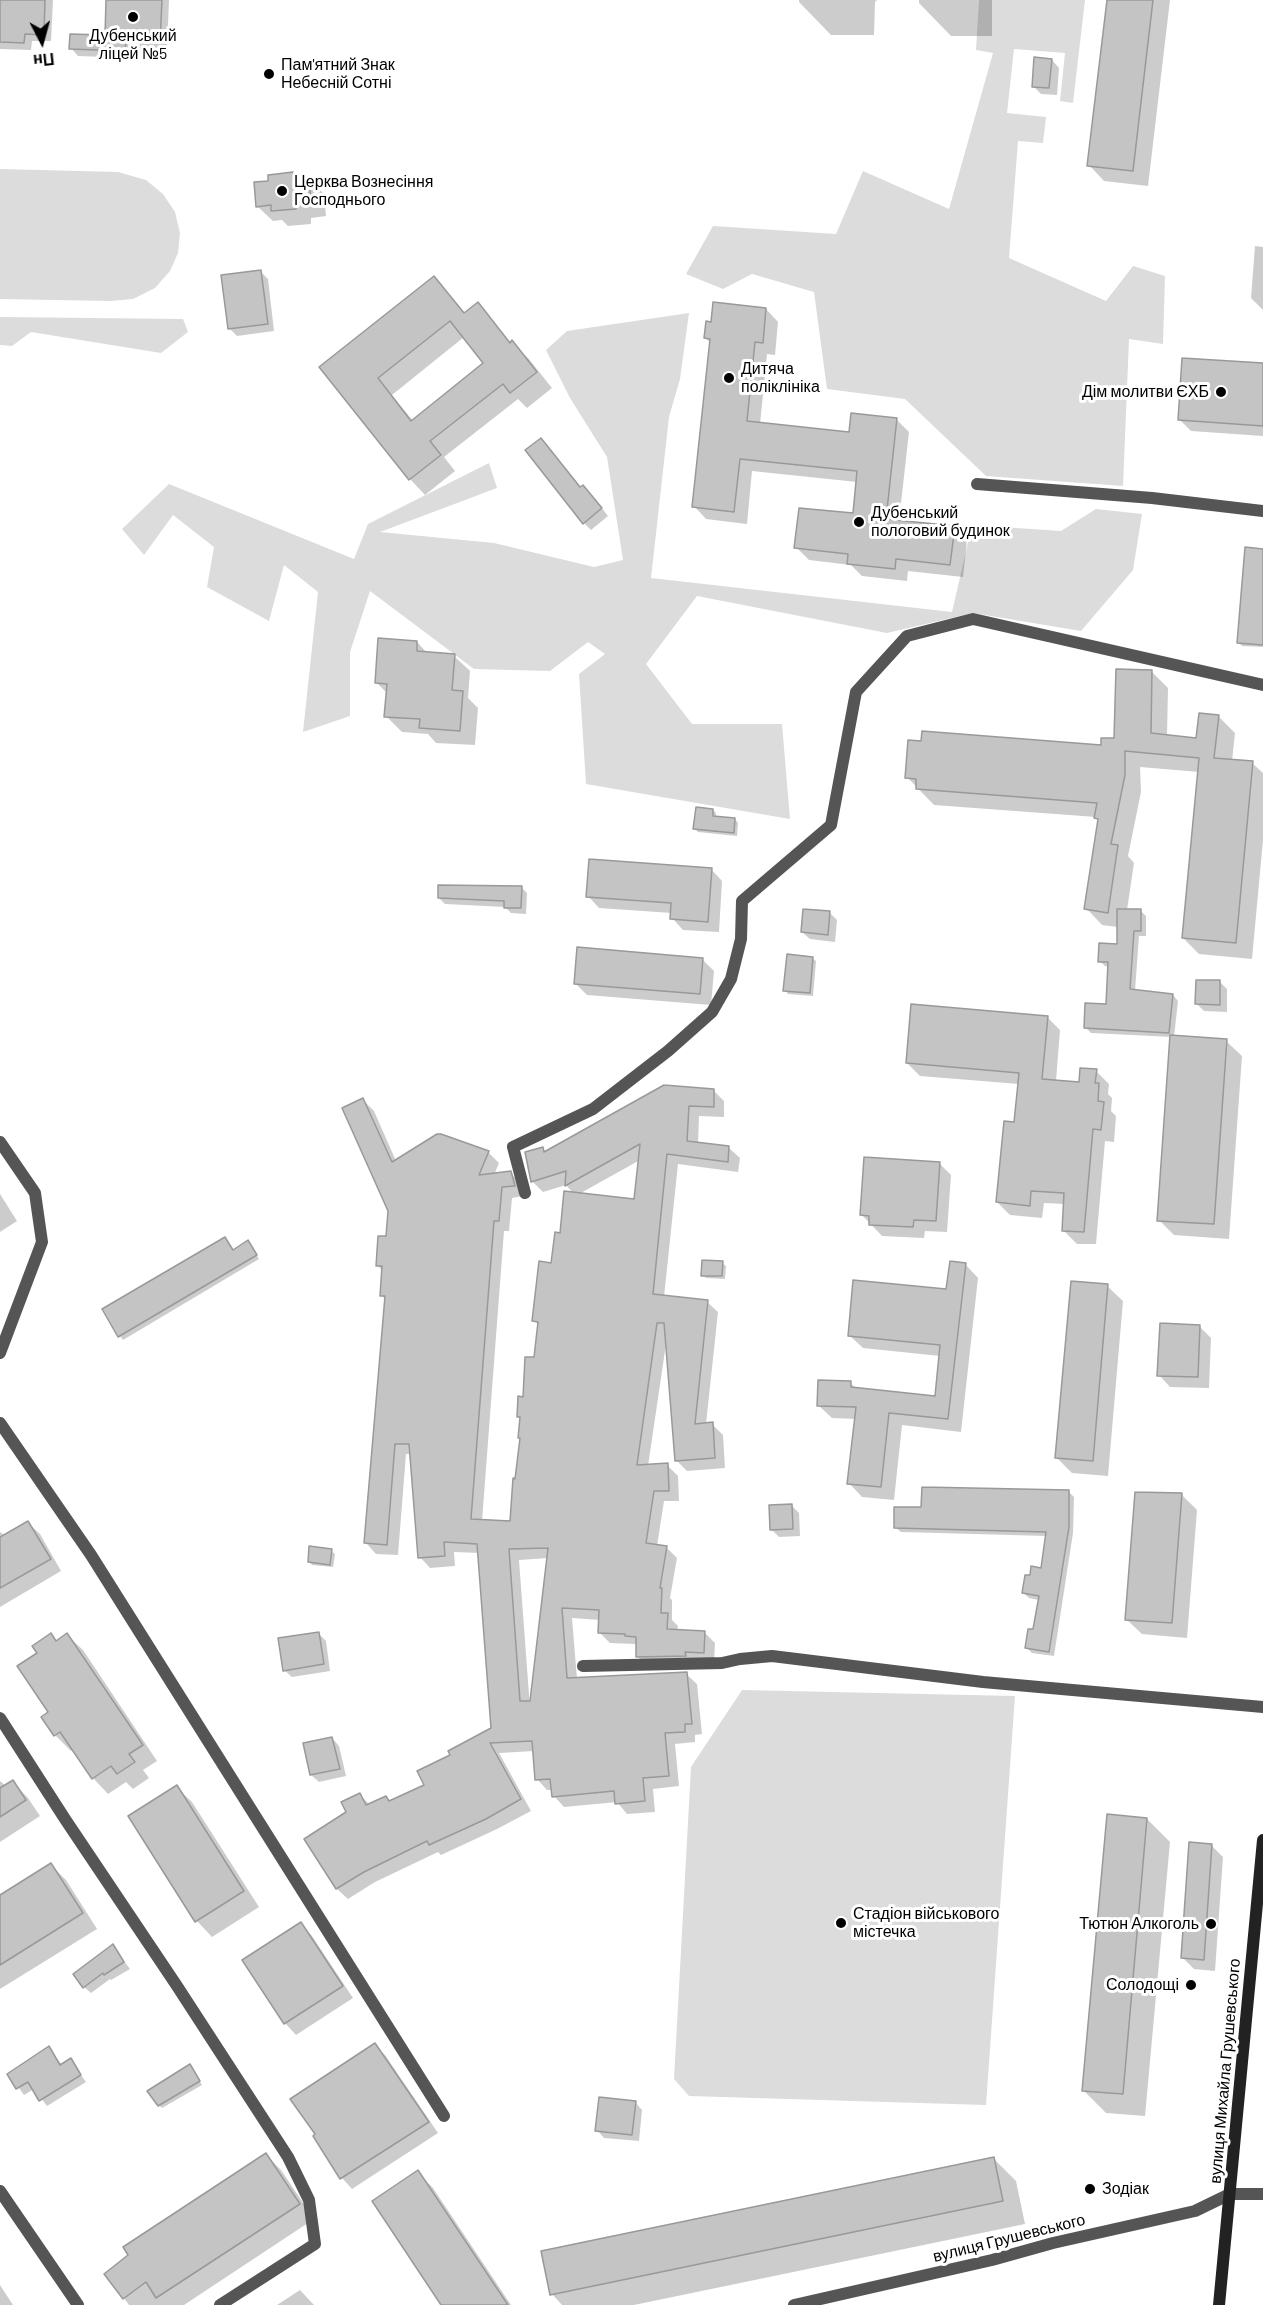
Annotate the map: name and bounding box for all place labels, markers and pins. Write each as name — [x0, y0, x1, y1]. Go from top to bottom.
marker: Дубенський ліцей №5 — [126, 10, 140, 24]
place label: Дубенський ліцей №5 — [89, 26, 177, 64]
place label: Пам'ятний Знак Небесній Сотні — [281, 55, 395, 93]
marker: Пам'ятний Знак Небесній Сотні — [262, 67, 276, 81]
place label: Церква Вознесіння Господнього — [294, 172, 433, 210]
marker: Церква Вознесіння Господнього — [275, 184, 289, 198]
place label: Дитяча поліклініка — [741, 359, 820, 397]
marker: Дитяча поліклініка — [722, 371, 736, 385]
place label: Дім молитви ЄХБ — [1082, 382, 1209, 402]
marker: Дім молитви ЄХБ — [1214, 385, 1228, 399]
place label: Дубенський пологовий будинок — [871, 503, 1010, 541]
marker: Дубенський пологовий будинок — [852, 515, 866, 529]
place label: Стадіон військового містечка — [853, 1904, 999, 1942]
place label: Тютюн Алкоголь — [1079, 1914, 1199, 1934]
marker: Стадіон військового містечка — [834, 1916, 848, 1930]
marker: Тютюн Алкоголь — [1204, 1917, 1218, 1931]
place label: Солодощі — [1106, 1975, 1179, 1995]
marker: Солодощі — [1184, 1978, 1198, 1992]
place label: Зодіак — [1102, 2179, 1149, 2199]
marker: Зодіак — [1083, 2182, 1097, 2196]

